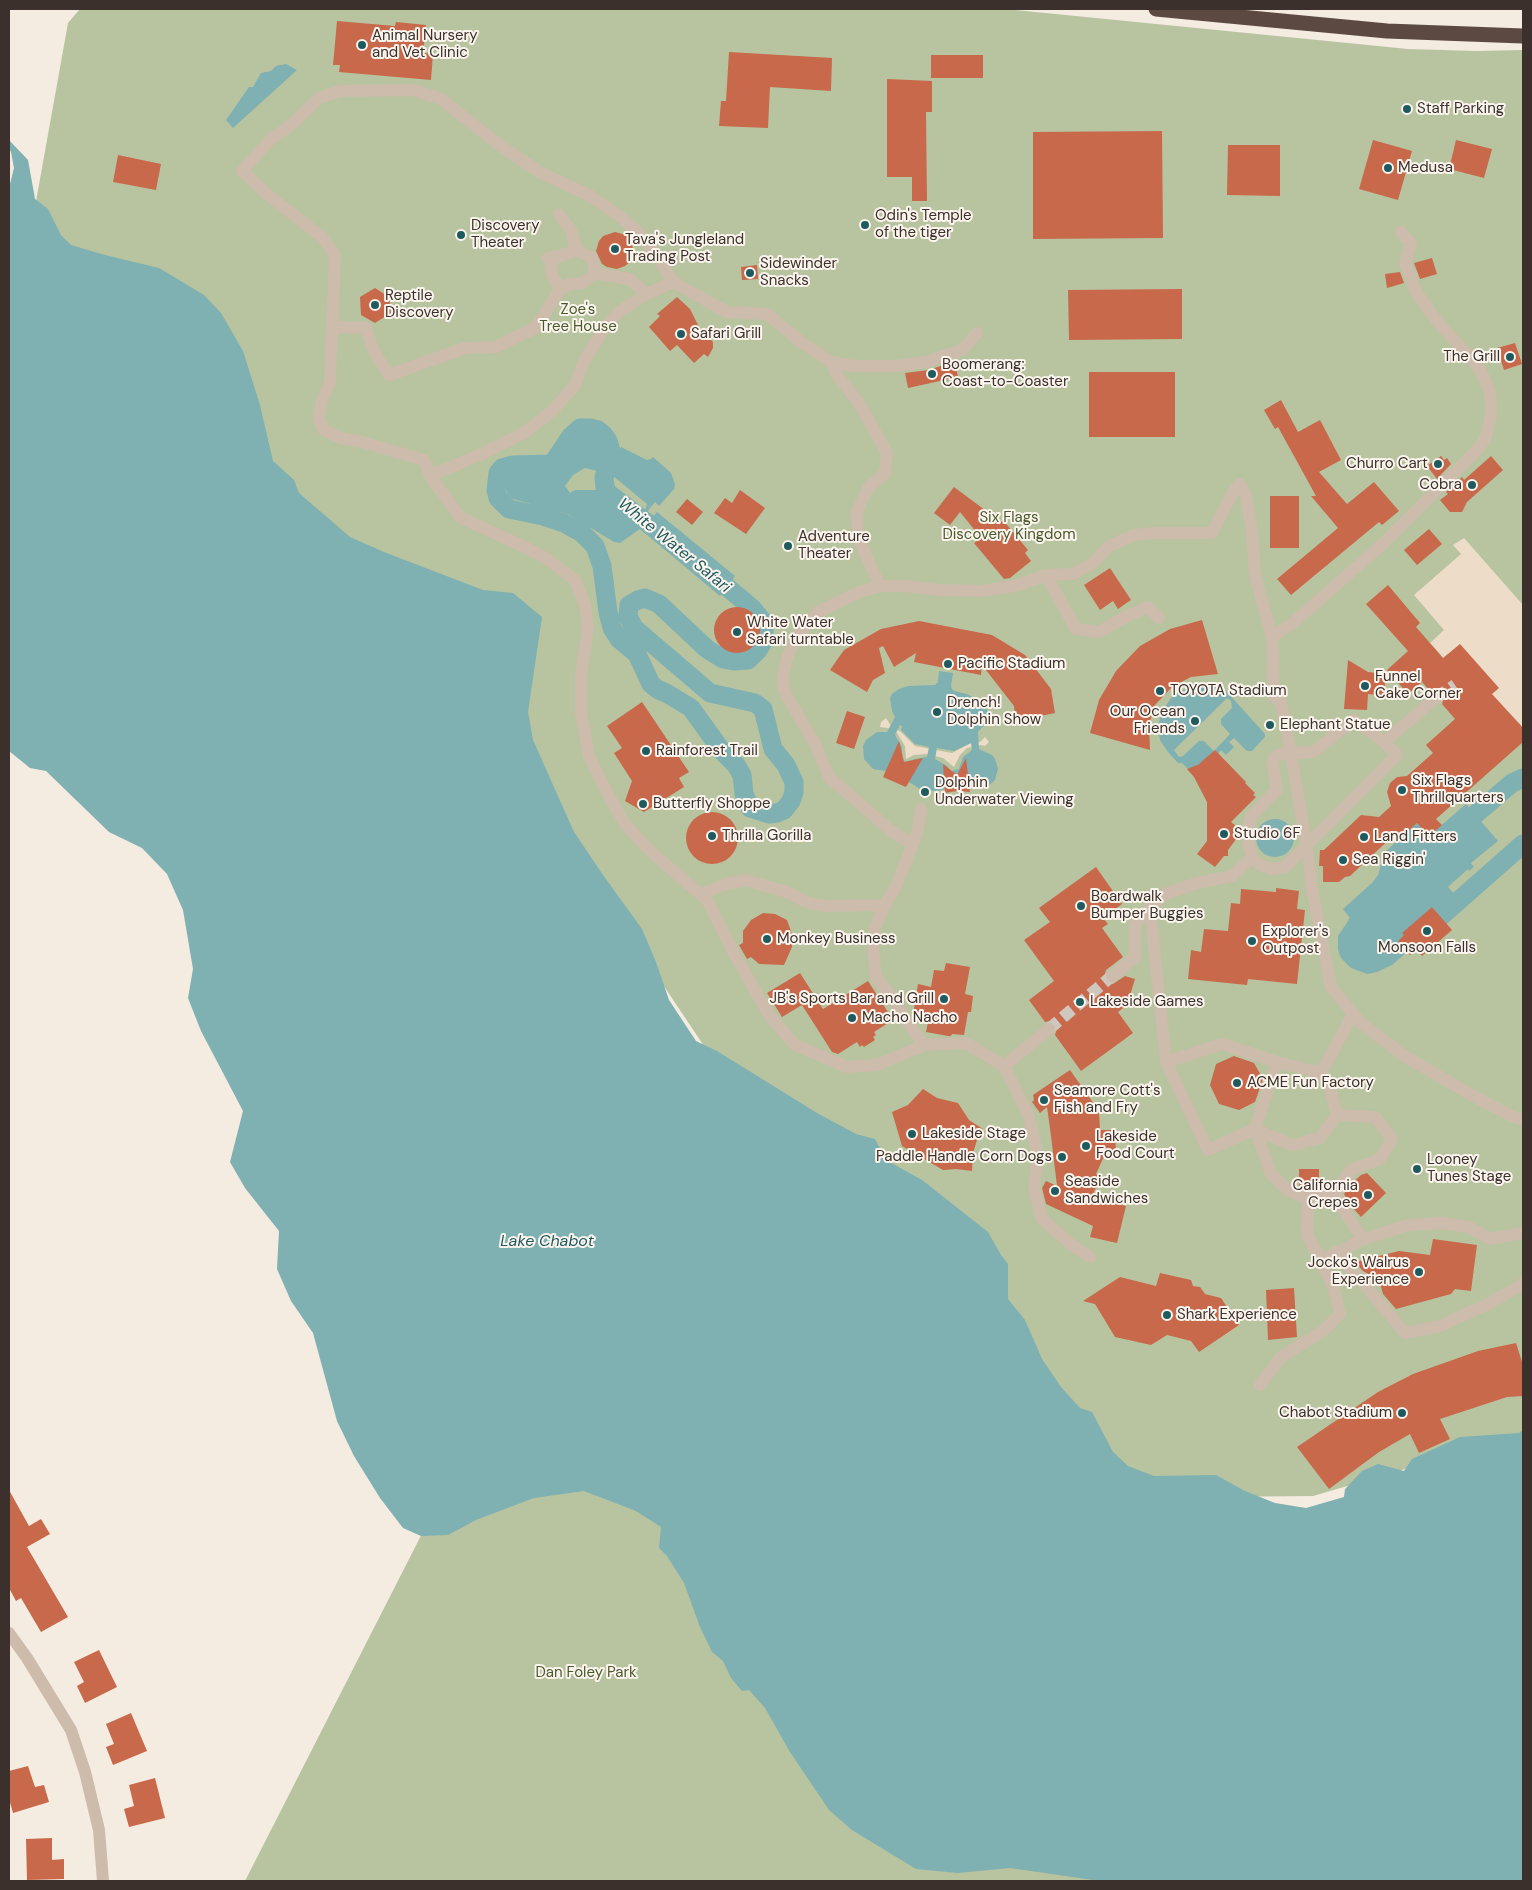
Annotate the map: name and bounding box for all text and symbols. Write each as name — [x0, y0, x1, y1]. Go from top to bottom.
place label: Animal Nursery and Vet Clinic — [372, 27, 477, 62]
marker: Animal Nursery and Vet Clinic — [356, 39, 368, 51]
place label: Staff Parking — [1417, 100, 1504, 118]
marker: Staff Parking — [1401, 103, 1413, 115]
place label: Medusa — [1398, 159, 1453, 177]
marker: Medusa — [1382, 162, 1394, 174]
place label: Odin's Temple of the tiger — [875, 207, 972, 242]
place label: Discovery Theater — [471, 217, 539, 252]
marker: Odin's Temple of the tiger — [859, 219, 871, 231]
marker: Discovery Theater — [455, 229, 467, 241]
place label: Tava's Jungleland Trading Post — [625, 231, 744, 266]
marker: Tava's Jungleland Trading Post — [609, 243, 621, 255]
place label: Sidewinder Snacks — [760, 255, 837, 290]
marker: Sidewinder Snacks — [744, 267, 756, 279]
place label: Reptile Discovery — [385, 287, 453, 322]
marker: Reptile Discovery — [369, 299, 381, 311]
park label: Zoe's Tree House — [539, 301, 617, 336]
place label: Safari Grill — [691, 325, 761, 343]
marker: Safari Grill — [675, 328, 687, 340]
place label: The Grill — [1443, 348, 1500, 366]
marker: The Grill — [1504, 351, 1516, 363]
place label: Boomerang: Coast-to-Coaster — [942, 356, 1068, 391]
marker: Boomerang: Coast-to-Coaster — [926, 368, 938, 380]
place label: Churro Cart — [1346, 455, 1428, 473]
marker: Churro Cart — [1432, 458, 1444, 470]
place label: Cobra — [1419, 476, 1462, 494]
marker: Cobra — [1466, 479, 1478, 491]
water label: White Water Safari — [614, 495, 734, 597]
park label: Six Flags Discovery Kingdom — [942, 509, 1076, 544]
place label: Adventure Theater — [798, 528, 870, 563]
marker: Adventure Theater — [782, 540, 794, 552]
place label: White Water Safari turntable — [747, 614, 854, 649]
marker: White Water Safari turntable — [731, 626, 743, 638]
place label: Pacific Stadium — [958, 655, 1065, 673]
marker: Pacific Stadium — [942, 658, 954, 670]
place label: Funnel Cake Corner — [1375, 668, 1461, 703]
marker: Funnel Cake Corner — [1359, 680, 1371, 692]
place label: TOYOTA Stadium — [1170, 682, 1287, 700]
marker: TOYOTA Stadium — [1154, 685, 1166, 697]
place label: Drench! Dolphin Show — [947, 694, 1041, 729]
place label: Our Ocean Friends — [1110, 703, 1185, 738]
marker: Drench! Dolphin Show — [931, 706, 943, 718]
marker: Our Ocean Friends — [1189, 715, 1201, 727]
place label: Elephant Statue — [1280, 716, 1391, 734]
marker: Elephant Statue — [1264, 719, 1276, 731]
place label: Rainforest Trail — [656, 742, 758, 760]
marker: Rainforest Trail — [640, 745, 652, 757]
place label: Six Flags Thrillquarters — [1412, 772, 1504, 807]
place label: Dolphin Underwater Viewing — [935, 774, 1074, 809]
marker: Six Flags Thrillquarters — [1396, 784, 1408, 796]
marker: Dolphin Underwater Viewing — [919, 786, 931, 798]
place label: Butterfly Shoppe — [653, 795, 771, 813]
marker: Butterfly Shoppe — [637, 798, 649, 810]
place label: Studio 6F — [1234, 825, 1301, 843]
place label: Thrilla Gorilla — [722, 827, 811, 845]
marker: Studio 6F — [1218, 828, 1230, 840]
place label: Land Fitters — [1374, 828, 1457, 846]
marker: Thrilla Gorilla — [706, 830, 718, 842]
marker: Land Fitters — [1358, 831, 1370, 843]
place label: Sea Riggin' — [1353, 851, 1425, 869]
marker: Sea Riggin' — [1337, 854, 1349, 866]
place label: Boardwalk Bumper Buggies — [1091, 888, 1203, 923]
marker: Boardwalk Bumper Buggies — [1075, 900, 1087, 912]
place label: Explorer's Outpost — [1262, 923, 1329, 958]
marker: Monsoon Falls — [1421, 925, 1433, 937]
place label: Monkey Business — [777, 930, 896, 948]
marker: Monkey Business — [761, 933, 773, 945]
marker: Explorer's Outpost — [1246, 935, 1258, 947]
place label: Monsoon Falls — [1378, 939, 1476, 957]
place label: JB's Sports Bar and Grill — [769, 990, 934, 1008]
marker: JB's Sports Bar and Grill — [938, 993, 950, 1005]
place label: Lakeside Games — [1090, 993, 1204, 1011]
marker: Lakeside Games — [1074, 996, 1086, 1008]
place label: Macho Nacho — [862, 1009, 957, 1027]
marker: Macho Nacho — [846, 1012, 858, 1024]
place label: ACME Fun Factory — [1247, 1074, 1374, 1092]
marker: ACME Fun Factory — [1231, 1077, 1243, 1089]
place label: Seamore Cott's Fish and Fry — [1054, 1082, 1160, 1117]
marker: Seamore Cott's Fish and Fry — [1038, 1094, 1050, 1106]
place label: Lakeside Stage — [922, 1125, 1026, 1143]
marker: Lakeside Stage — [906, 1128, 918, 1140]
place label: Lakeside Food Court — [1096, 1128, 1175, 1163]
marker: Lakeside Food Court — [1080, 1140, 1092, 1152]
place label: Paddle Handle Corn Dogs — [876, 1148, 1052, 1166]
marker: Paddle Handle Corn Dogs — [1056, 1151, 1068, 1163]
place label: Looney Tunes Stage — [1427, 1151, 1511, 1186]
marker: Looney Tunes Stage — [1411, 1163, 1423, 1175]
place label: Seaside Sandwiches — [1065, 1173, 1148, 1208]
place label: California Crepes — [1293, 1177, 1358, 1212]
marker: Seaside Sandwiches — [1049, 1185, 1061, 1197]
marker: California Crepes — [1362, 1189, 1374, 1201]
water label: Lake Chabot — [500, 1232, 594, 1252]
place label: Jocko's Walrus Experience — [1308, 1254, 1409, 1289]
marker: Jocko's Walrus Experience — [1413, 1266, 1425, 1278]
place label: Shark Experience — [1177, 1306, 1297, 1324]
marker: Shark Experience — [1161, 1309, 1173, 1321]
place label: Chabot Stadium — [1279, 1404, 1392, 1422]
marker: Chabot Stadium — [1396, 1407, 1408, 1419]
park label: Dan Foley Park — [535, 1664, 637, 1682]

